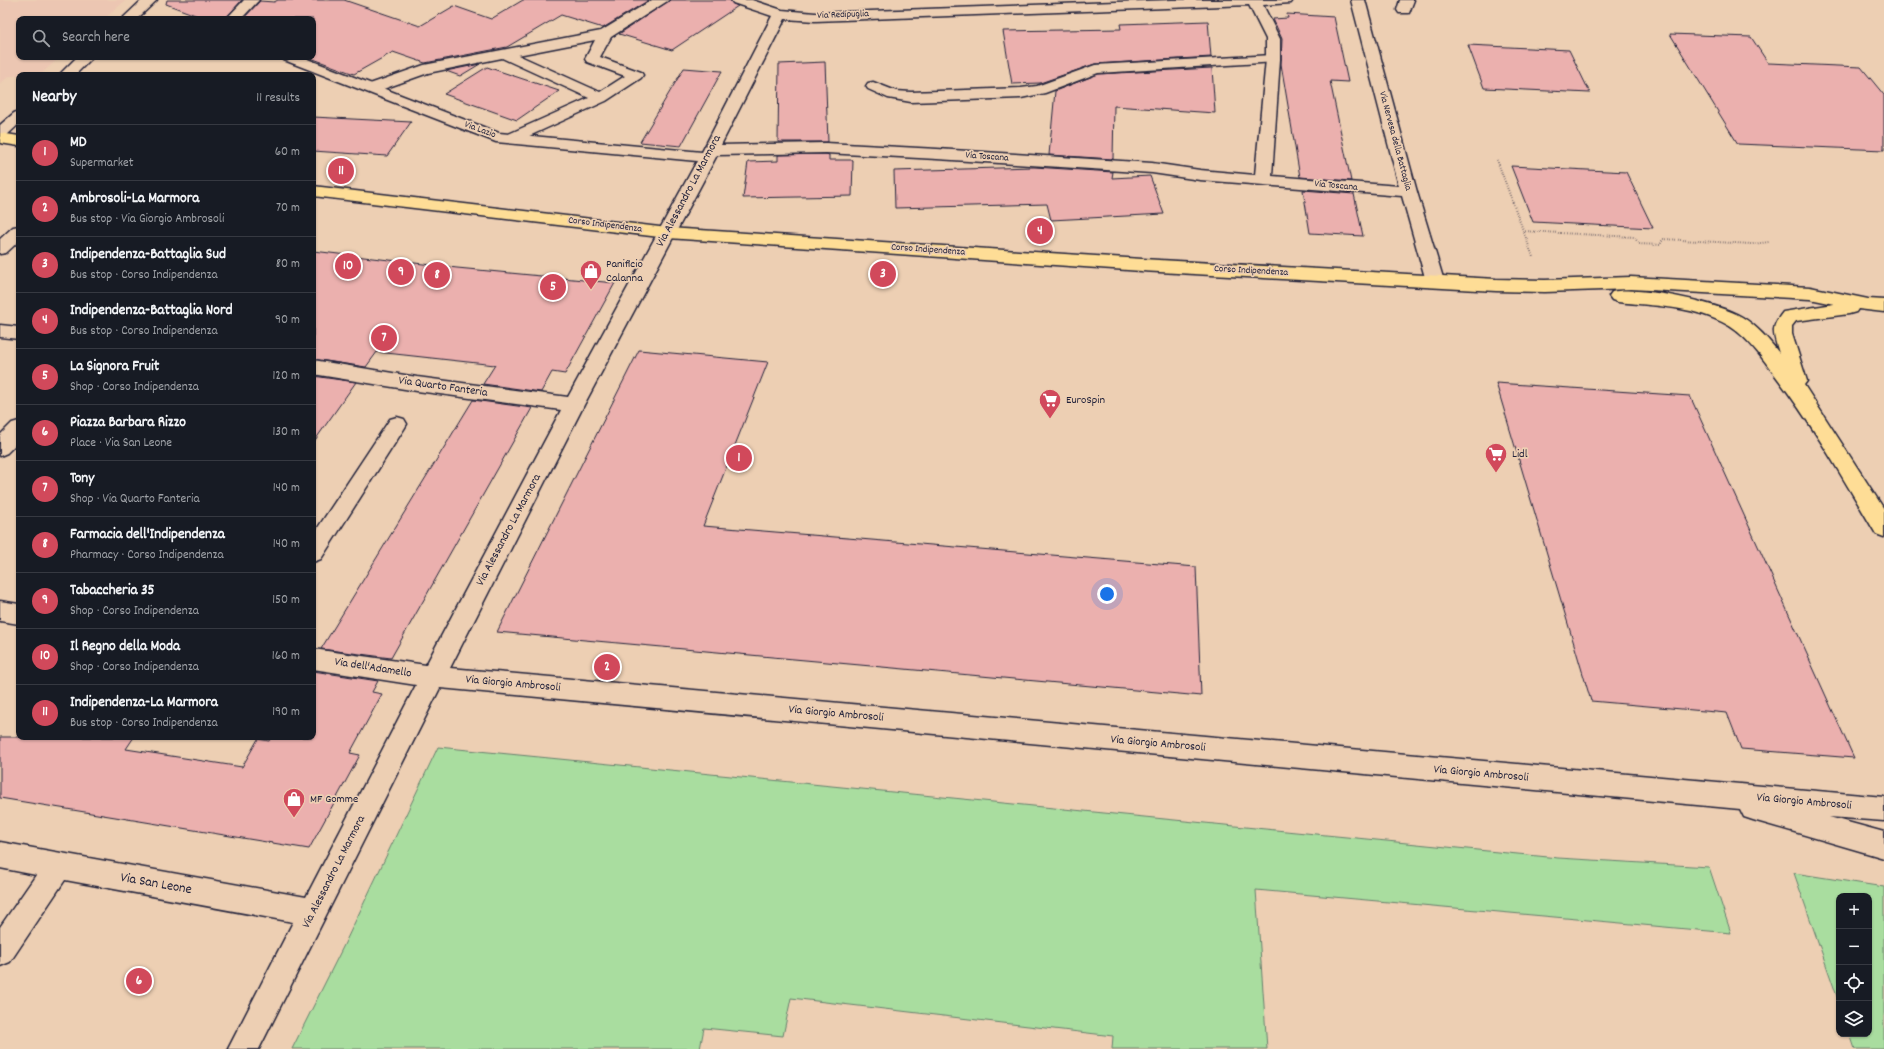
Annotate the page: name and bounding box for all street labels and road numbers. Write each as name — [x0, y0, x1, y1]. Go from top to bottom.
street label: Via Redipuglia — [817, 7, 869, 23]
street label: Via Nervesa della Battaglia — [1375, 90, 1415, 192]
street label: Via Lazio — [462, 118, 498, 142]
street label: Via Alessandro La Marmora — [652, 132, 726, 250]
street label: Via Toscana — [965, 149, 1009, 166]
street label: Via Toscana — [1314, 177, 1359, 195]
street label: Corso Indipendenza — [567, 214, 643, 237]
street label: Corso Indipendenza — [891, 240, 966, 260]
street label: Corso Indipendenza — [1214, 262, 1289, 280]
street label: Via Quarto Fanteria — [397, 372, 489, 402]
street label: Via Alessandro La Marmora — [472, 471, 546, 589]
street label: Via dell'Adamello — [333, 654, 413, 682]
street label: Via Giorgio Ambrosoli — [465, 671, 561, 697]
street label: Via Giorgio Ambrosoli — [788, 701, 884, 727]
street label: Via Giorgio Ambrosoli — [1110, 731, 1206, 757]
street label: Via Giorgio Ambrosoli — [1433, 761, 1529, 787]
street label: Via Giorgio Ambrosoli — [1756, 789, 1852, 815]
street label: Via Alessandro La Marmora — [298, 812, 370, 931]
street label: Via San Leone — [119, 868, 193, 900]

